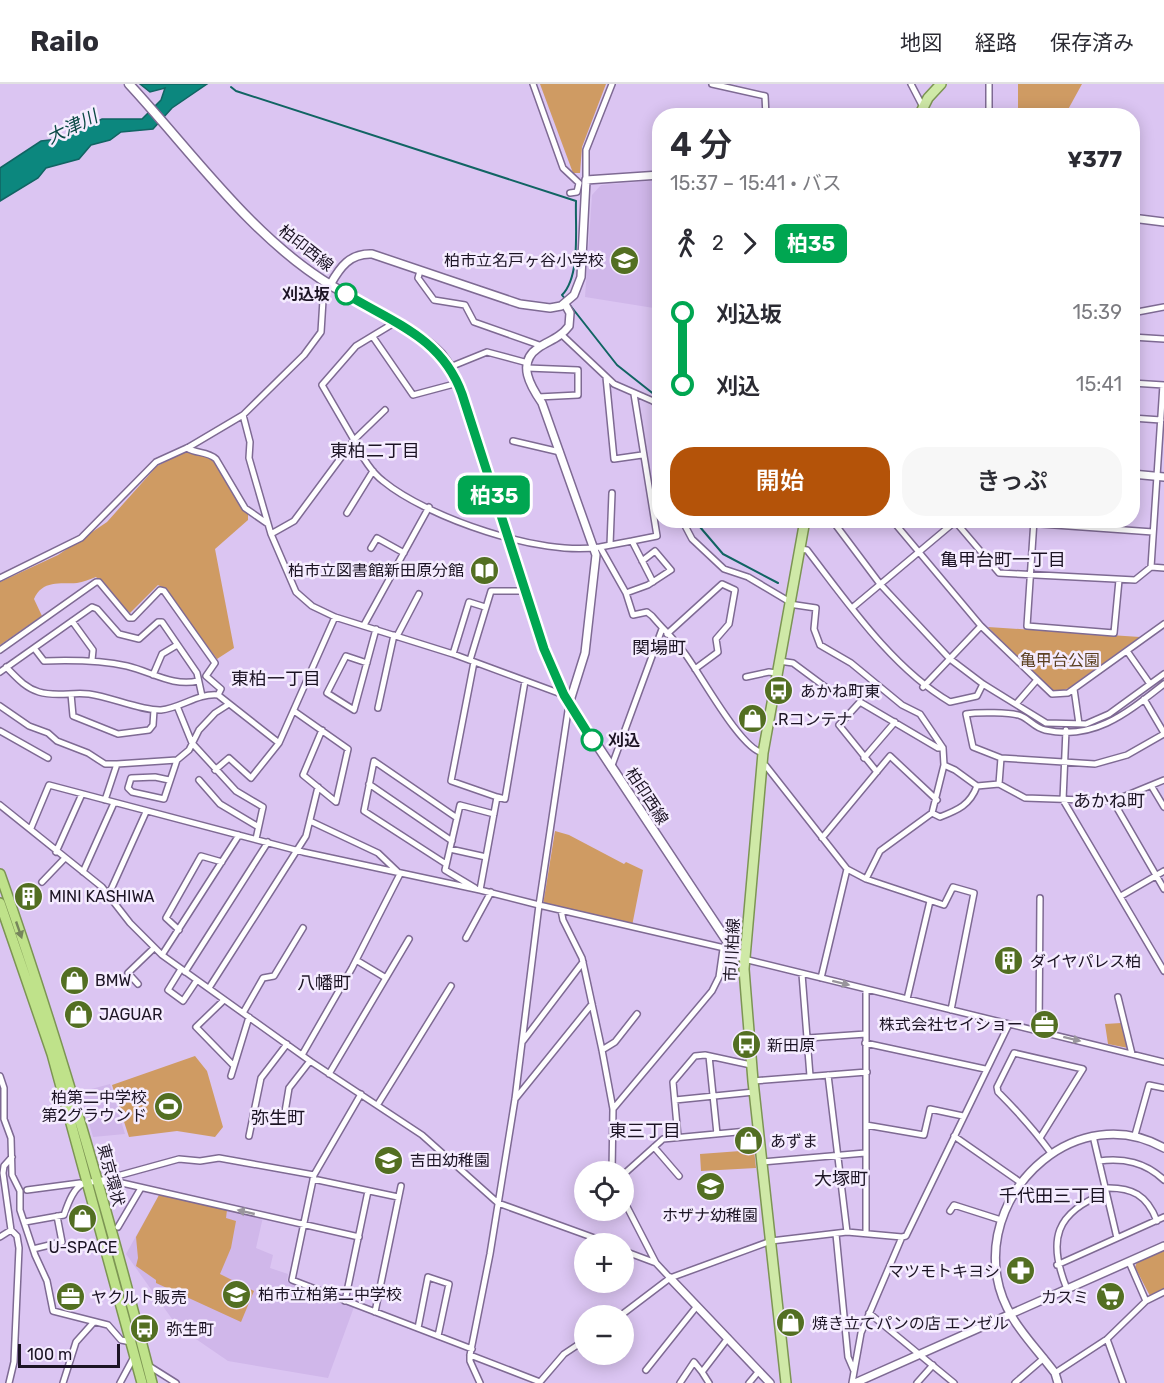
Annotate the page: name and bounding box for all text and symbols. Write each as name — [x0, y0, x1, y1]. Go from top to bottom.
text: Railo — [30, 25, 99, 58]
text: 地図 — [900, 30, 942, 55]
text: 経路 — [975, 30, 1017, 55]
text: 保存済み — [1050, 30, 1134, 55]
water label: 大津川 — [43, 104, 103, 149]
text: 4 分 — [670, 125, 732, 164]
text: ¥377 — [1067, 146, 1122, 173]
text: 15:37 – 15:41 · バス — [670, 171, 842, 195]
street label: 柏印西線 — [275, 221, 337, 275]
icon: walk — [670, 227, 703, 260]
icon: forward — [733, 227, 766, 260]
text: 2 — [712, 231, 724, 255]
text: 柏35 — [787, 231, 835, 256]
school or university icon: 柏市立名戸ヶ谷小学校 — [609, 244, 641, 276]
place label: 柏市立名戸ヶ谷小学校 — [444, 251, 604, 270]
marker: 刈込坂 — [335, 283, 357, 305]
place label: 刈込坂 — [282, 285, 330, 304]
text: 15:39 — [1073, 300, 1122, 324]
text: 刈込坂 — [716, 301, 782, 328]
text: 15:41 — [1076, 372, 1122, 396]
text: 刈込 — [716, 373, 760, 400]
district label: 東柏二丁目 — [330, 440, 420, 462]
button: 開始 — [670, 447, 890, 516]
button: きっぷ — [902, 447, 1122, 516]
line badge: 柏35 — [460, 476, 528, 514]
text: 柏35 — [470, 483, 518, 508]
district label: 亀甲台町一丁目 — [940, 549, 1066, 571]
library icon: 柏市立図書館新田原分館 — [469, 554, 501, 586]
place label: 柏市立図書館新田原分館 — [288, 561, 464, 580]
district label: 関場町 — [632, 637, 686, 659]
park label: 亀甲台公園 — [1020, 651, 1100, 670]
district label: 東柏一丁目 — [231, 668, 321, 690]
bus stop icon: あかね町東 — [763, 675, 795, 707]
place label: あかね町東 — [800, 682, 880, 701]
shop icon: .Rコンテナ — [737, 703, 769, 735]
place label: .Rコンテナ — [774, 710, 852, 729]
marker: 刈込 — [581, 729, 603, 751]
place label: 刈込 — [608, 731, 640, 750]
street label: 柏印西線 — [622, 764, 672, 828]
district label: あかね町 — [1073, 790, 1145, 812]
building icon: MINI KASHIWA — [12, 880, 44, 912]
place label: MINI KASHIWA — [49, 887, 155, 906]
street label: 市川柏線 — [721, 918, 743, 982]
one-way arrow — [15, 921, 25, 939]
building icon: ダイヤパレス柏 — [993, 945, 1025, 977]
place label: ダイヤパレス柏 — [1030, 952, 1141, 971]
shop icon: BMW — [58, 964, 90, 996]
place label: BMW — [95, 971, 131, 990]
district label: 八幡町 — [297, 972, 351, 994]
one-way arrow — [832, 979, 851, 989]
shop icon: JAGUAR — [62, 998, 94, 1030]
place label: JAGUAR — [99, 1005, 163, 1024]
office icon: 株式会社セイショー — [1028, 1008, 1060, 1040]
place label: 株式会社セイショー — [879, 1015, 1023, 1034]
bus stop icon: 新田原 — [730, 1029, 762, 1061]
one-way arrow — [1063, 1035, 1081, 1045]
place label: 新田原 — [767, 1036, 815, 1055]
place label: 柏第二中学校 第2グラウンド — [42, 1088, 147, 1125]
sports icon: 柏第二中学校 第2グラウンド — [152, 1090, 184, 1122]
district label: 弥生町 — [251, 1107, 305, 1129]
district label: 東三丁目 — [609, 1120, 681, 1142]
shop icon: あずま — [733, 1125, 765, 1157]
place label: あずま — [770, 1132, 818, 1151]
street label: 東京環状 — [94, 1142, 128, 1208]
school or university icon: 吉田幼稚園 — [373, 1144, 405, 1176]
place label: 吉田幼稚園 — [410, 1151, 490, 1170]
map controls — [574, 1161, 634, 1365]
button: locate — [574, 1161, 634, 1221]
district label: 大塚町 — [814, 1168, 868, 1190]
school or university icon: ホザナ幼稚園 — [694, 1171, 726, 1203]
district label: 千代田三丁目 — [999, 1185, 1107, 1207]
shop icon: U-SPACE — [67, 1203, 99, 1235]
place label: ホザナ幼稚園 — [662, 1206, 758, 1225]
one-way arrow — [237, 1207, 256, 1216]
button: + — [574, 1233, 634, 1293]
place label: U-SPACE — [48, 1238, 118, 1257]
pharmacy icon: マツモトキヨシ — [1005, 1255, 1037, 1287]
place label: マツモトキヨシ — [888, 1262, 1000, 1281]
school or university icon: 柏市立柏第二中学校 — [221, 1278, 253, 1310]
office icon: ヤクルト販売 — [54, 1281, 86, 1313]
supermarket icon: カスミ — [1094, 1281, 1126, 1313]
place label: 柏市立柏第二中学校 — [258, 1285, 402, 1304]
place label: ヤクルト販売 — [91, 1288, 187, 1307]
place label: カスミ — [1041, 1288, 1089, 1307]
button: − — [574, 1305, 634, 1365]
shop icon: 焼き立てパンの店 エンゼル — [775, 1307, 807, 1339]
bus stop icon: 弥生町 — [129, 1313, 161, 1345]
place label: 焼き立てパンの店 エンゼル — [812, 1314, 1009, 1333]
place label: 弥生町 — [166, 1320, 214, 1339]
scale bar — [18, 1341, 120, 1368]
text: 100 m — [27, 1345, 72, 1364]

